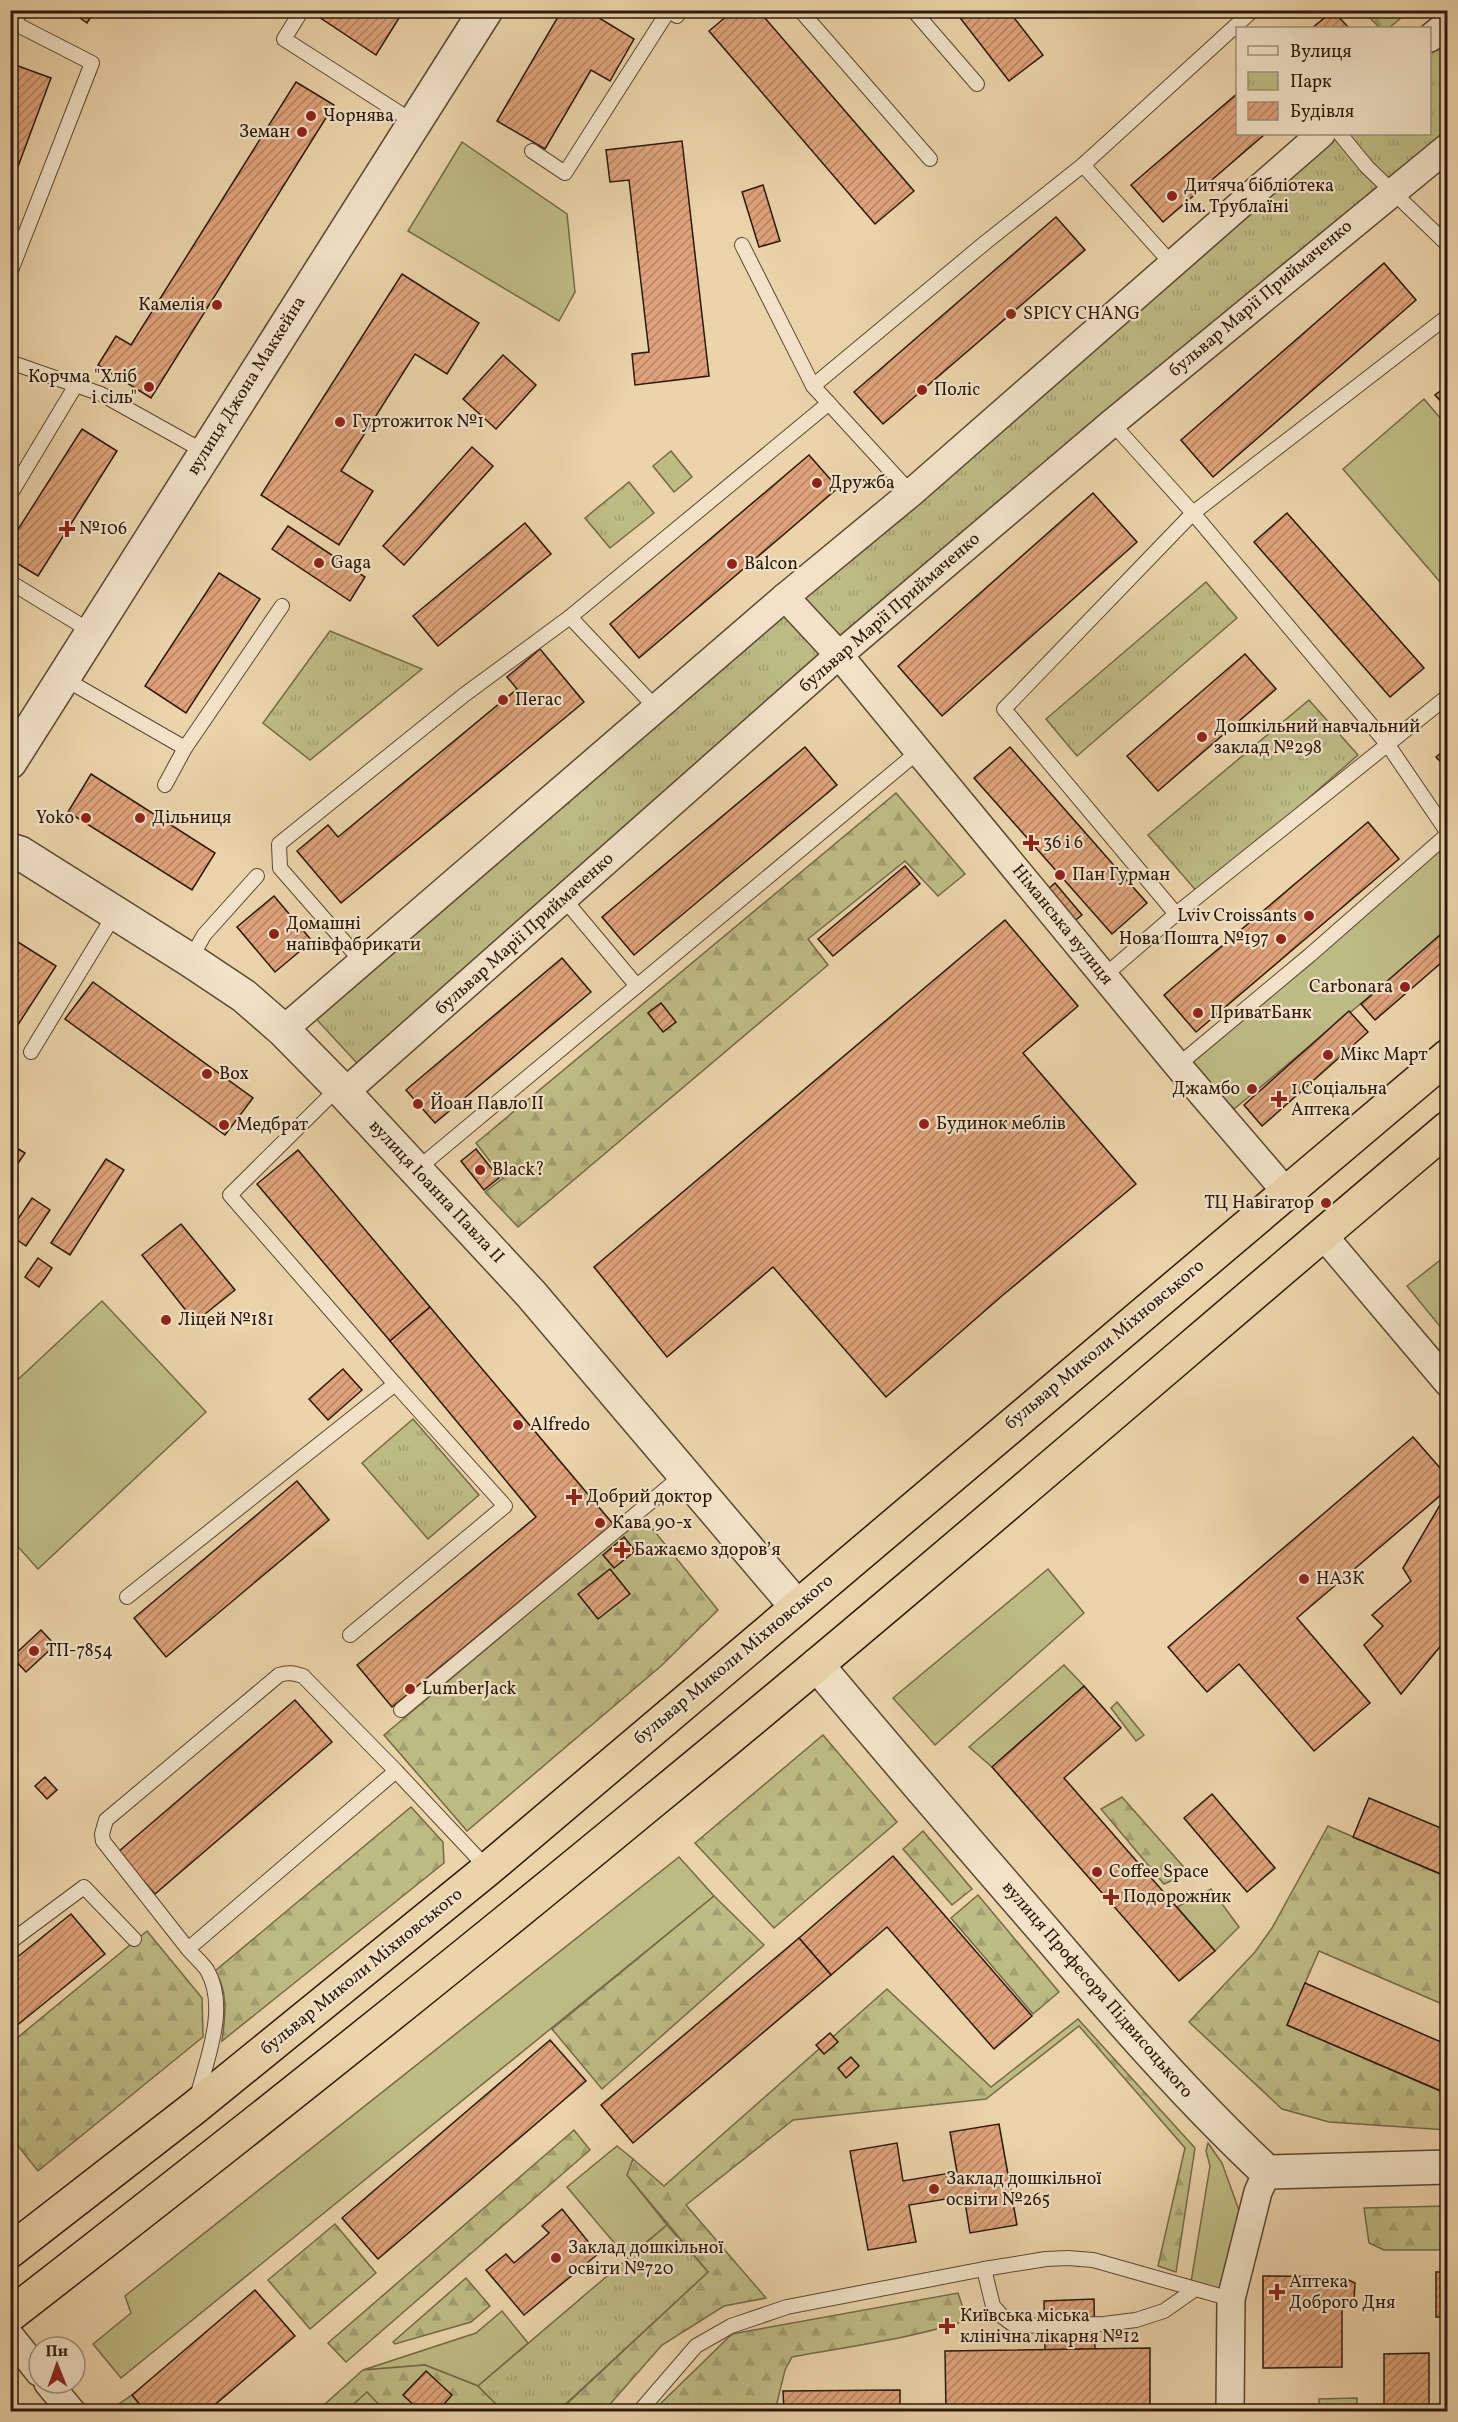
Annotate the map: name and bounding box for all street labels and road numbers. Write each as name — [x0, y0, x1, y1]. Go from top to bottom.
street label: бульвар Марії Приймаченко — [1164, 215, 1358, 383]
street label: вулиця Джона Маккейна — [182, 292, 312, 480]
street label: бульвар Марії Приймаченко — [794, 527, 986, 699]
street label: бульвар Марії Приймаченко — [430, 847, 620, 1021]
street label: Німанська вулиця — [1005, 859, 1119, 991]
street label: вулиця Іоанна Павла II — [363, 1115, 509, 1269]
street label: бульвар Миколи Міхновського — [1000, 1254, 1210, 1436]
street label: бульвар Миколи Міхновського — [629, 1569, 839, 1751]
street label: вулиця Професора Підвисоцького — [996, 1876, 1198, 2104]
street label: бульвар Миколи Міхновського — [256, 1882, 468, 2062]

